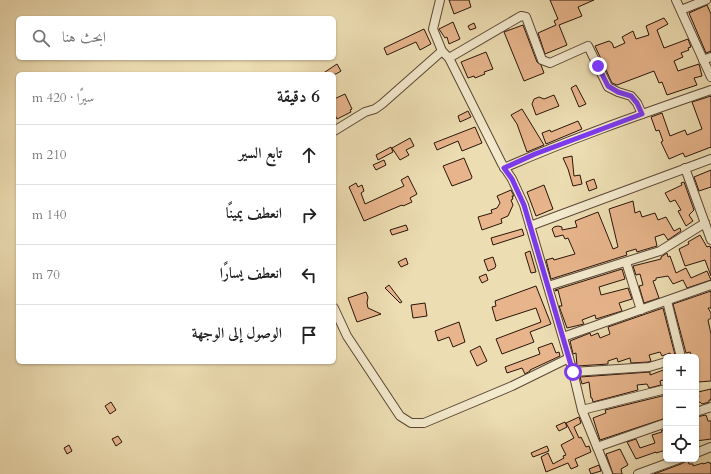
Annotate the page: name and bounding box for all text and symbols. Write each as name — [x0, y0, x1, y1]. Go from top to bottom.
search box — [16, 16, 336, 60]
icon: search — [30, 27, 52, 49]
text: ابحث هنا — [62, 27, 106, 47]
route end — [589, 57, 607, 75]
text: 6 دقيقة — [277, 85, 320, 108]
text: سيرًا · 420 m — [32, 89, 94, 107]
text: تابع السير — [239, 143, 282, 163]
icon: ahead — [298, 144, 320, 166]
text: 210 m — [32, 146, 66, 164]
text: انعطف يمينًا — [226, 203, 282, 223]
icon: right — [298, 204, 320, 226]
text: 140 m — [32, 206, 66, 224]
text: انعطف يسارًا — [220, 263, 282, 283]
icon: left — [298, 264, 320, 286]
text: 70 m — [32, 266, 60, 284]
text: الوصول إلى الوجهة — [192, 323, 282, 343]
icon: arrive — [298, 324, 320, 346]
map controls — [663, 354, 699, 462]
button: + — [663, 354, 699, 390]
route start — [564, 363, 582, 381]
button: − — [663, 390, 699, 426]
button: locate — [663, 426, 699, 462]

